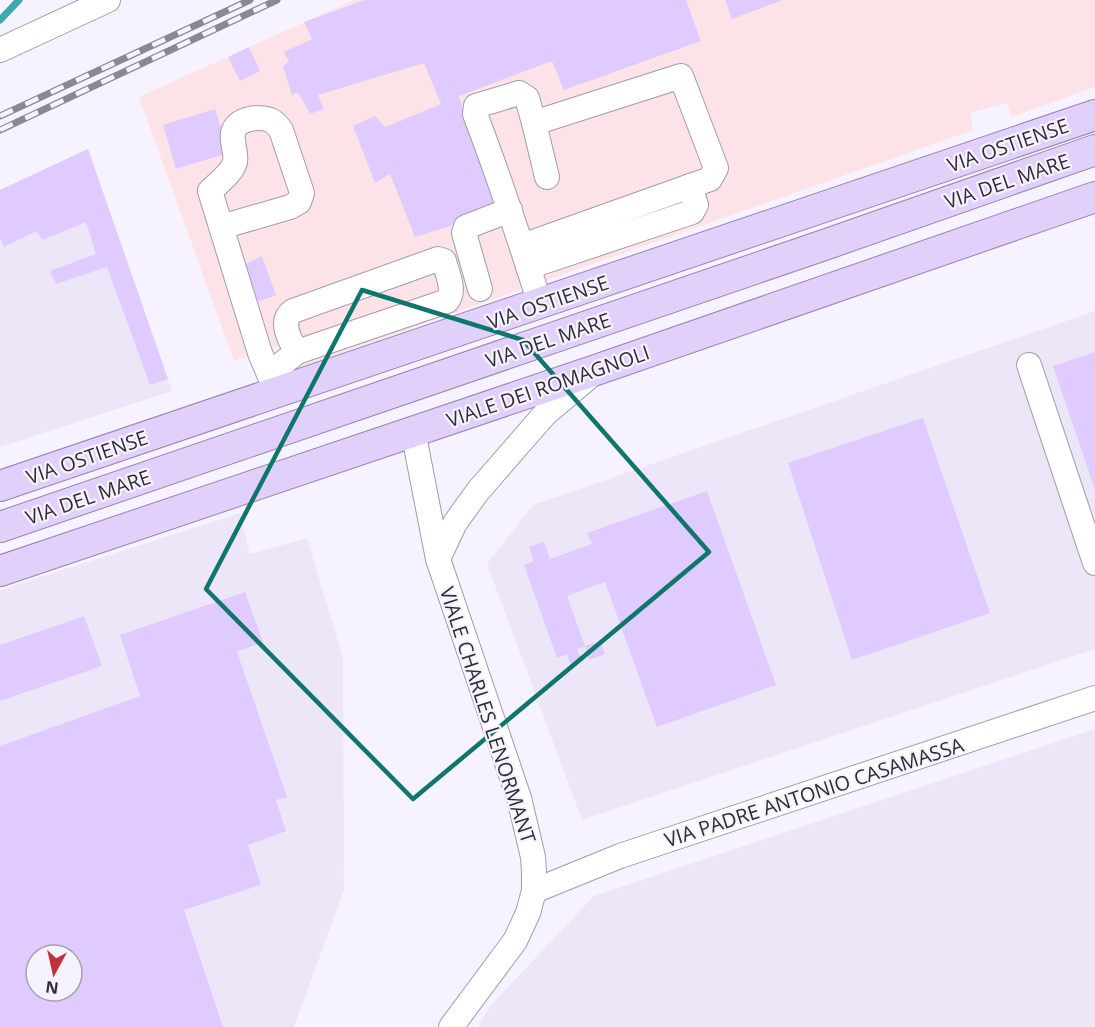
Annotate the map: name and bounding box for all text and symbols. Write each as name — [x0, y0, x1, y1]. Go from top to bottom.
street label: VIA OSTIENSE — [944, 112, 1072, 178]
street label: VIA DEL MARE — [941, 147, 1073, 215]
street label: VIA OSTIENSE — [484, 269, 612, 335]
street label: VIA DEL MARE — [482, 306, 614, 374]
street label: VIALE DEI ROMAGNOLI — [443, 339, 653, 433]
street label: VIA OSTIENSE — [23, 424, 151, 490]
street label: VIA DEL MARE — [22, 463, 154, 531]
street label: VIALE CHARLES LENORMANT — [434, 583, 542, 847]
street label: VIA PADRE ANTONIO CASAMASSA — [661, 731, 967, 853]
north arrow — [24, 943, 84, 1003]
text: N — [44, 976, 60, 1000]

